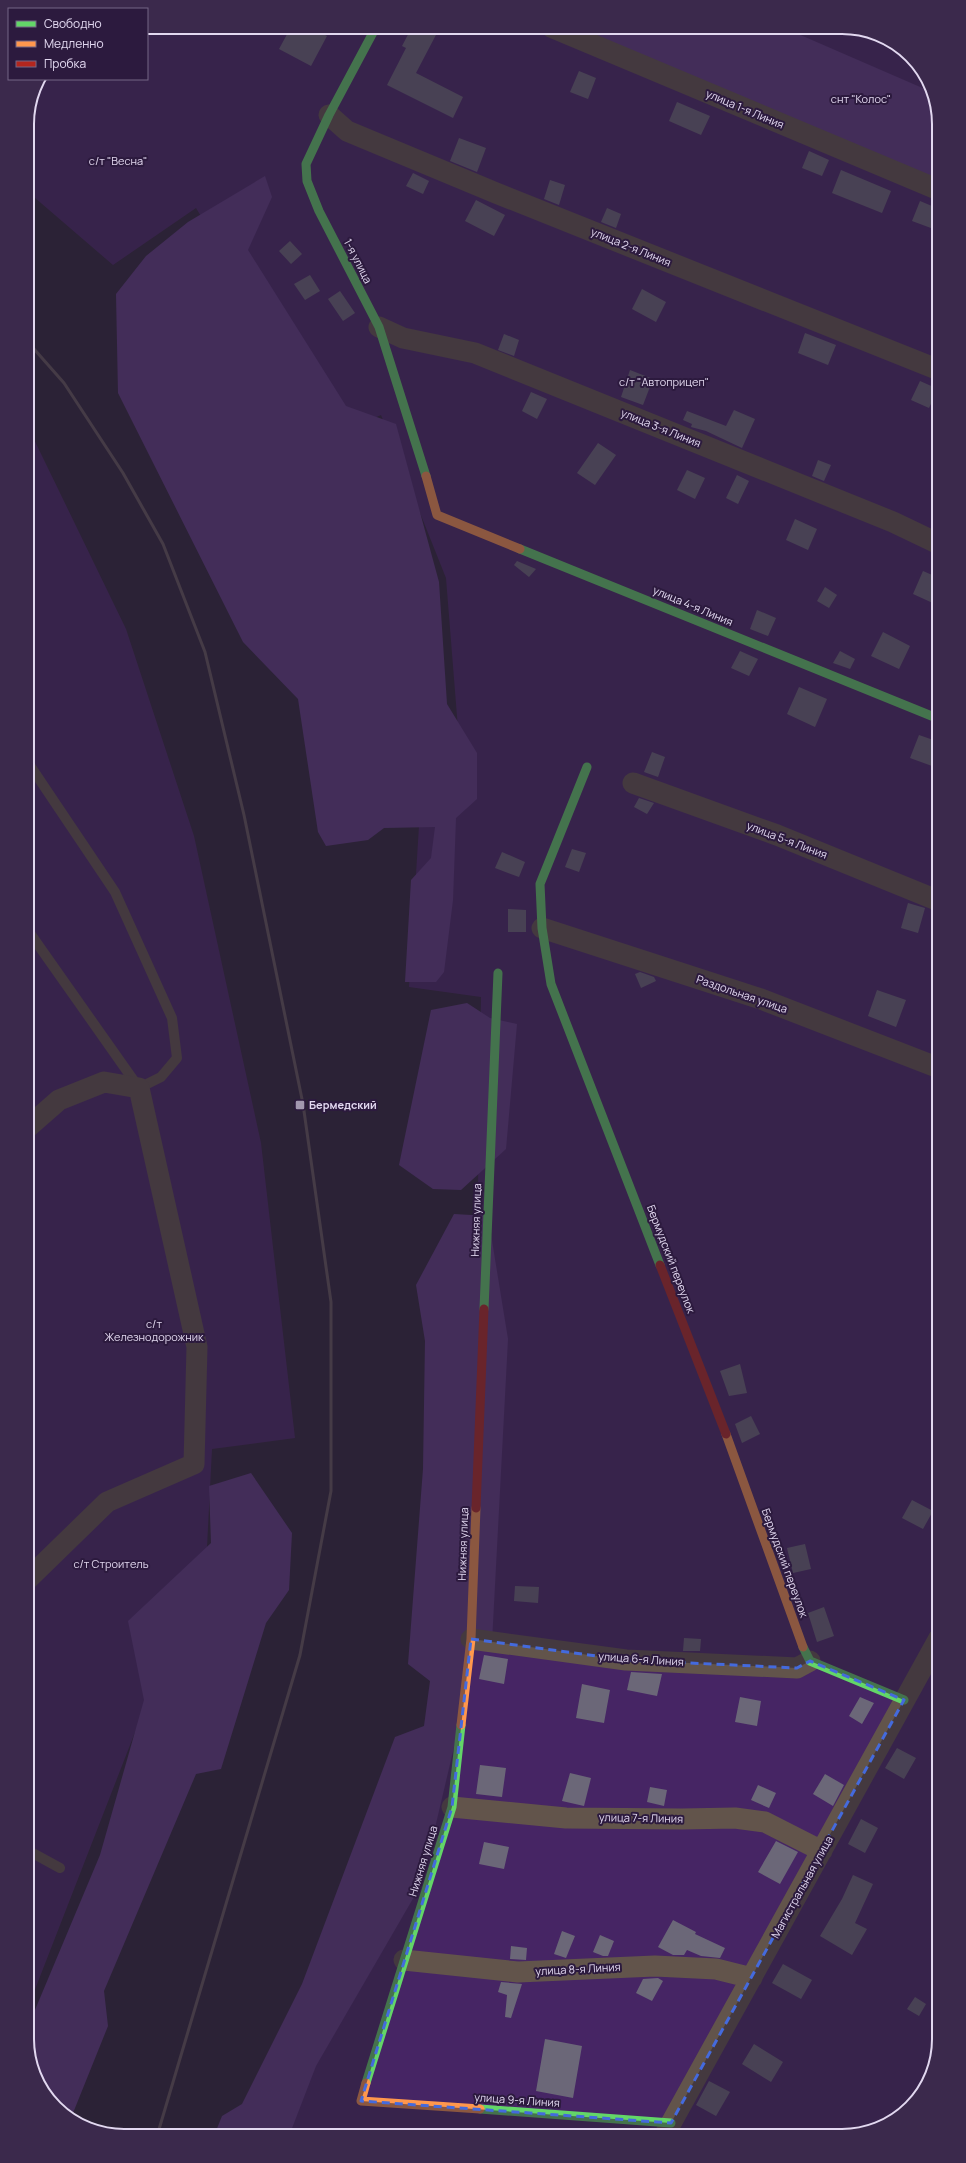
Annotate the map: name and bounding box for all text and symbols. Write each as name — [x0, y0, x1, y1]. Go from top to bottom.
legend — [8, 8, 148, 80]
text: Свободно — [44, 15, 102, 32]
text: Медленно — [44, 35, 104, 52]
text: Пробка — [44, 55, 86, 72]
street label: улица 1-я Линия — [704, 85, 786, 132]
park label: снт "Колос" — [831, 91, 891, 106]
park label: с/т "Весна" — [89, 153, 147, 168]
street label: улица 2-я Линия — [589, 224, 674, 269]
street label: 1-я улица — [341, 236, 376, 286]
park label: с/т "Автоприцеп" — [619, 374, 709, 389]
street label: улица 3-я Линия — [619, 405, 703, 450]
street label: улица 4-я Линия — [651, 582, 735, 629]
street label: улица 5-я Линия — [745, 817, 830, 862]
street label: Раздольная улица — [695, 971, 790, 1016]
place label: Бермедский — [309, 1097, 377, 1112]
marker: Бермедский — [294, 1099, 306, 1111]
street label: Нижняя улица — [467, 1183, 484, 1257]
street label: Бермудский переулок — [644, 1202, 699, 1316]
park label: с/т Железнодорожник — [105, 1316, 204, 1344]
street label: Бермудский переулок — [759, 1506, 812, 1620]
street label: Нижняя улица — [454, 1507, 471, 1581]
park label: с/т Строитель — [73, 1556, 149, 1571]
street label: улица 6-я Линия — [598, 1648, 684, 1669]
street label: улица 7-я Линия — [599, 1809, 683, 1826]
street label: Нижняя улица — [405, 1824, 440, 1898]
street label: Магистральная улица — [767, 1833, 836, 1941]
street label: улица 8-я Линия — [535, 1959, 621, 1978]
street label: улица 9-я Линия — [474, 2089, 560, 2110]

